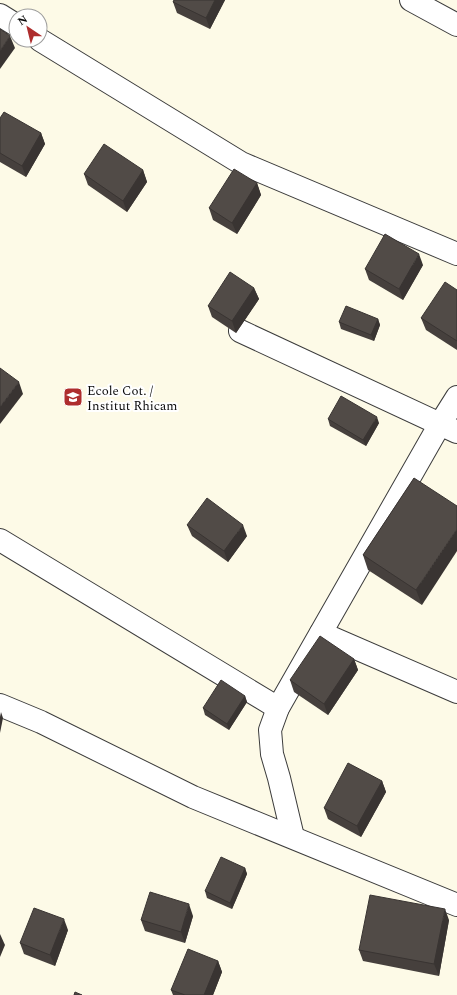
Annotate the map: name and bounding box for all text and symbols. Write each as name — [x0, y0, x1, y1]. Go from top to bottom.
north arrow — [8, 8, 48, 48]
text: N — [14, 11, 31, 30]
place label: Ecole Cot. / Institut Rhicam — [87, 381, 177, 416]
school or university icon: Ecole Cot. / Institut Rhicam — [62, 386, 84, 408]

